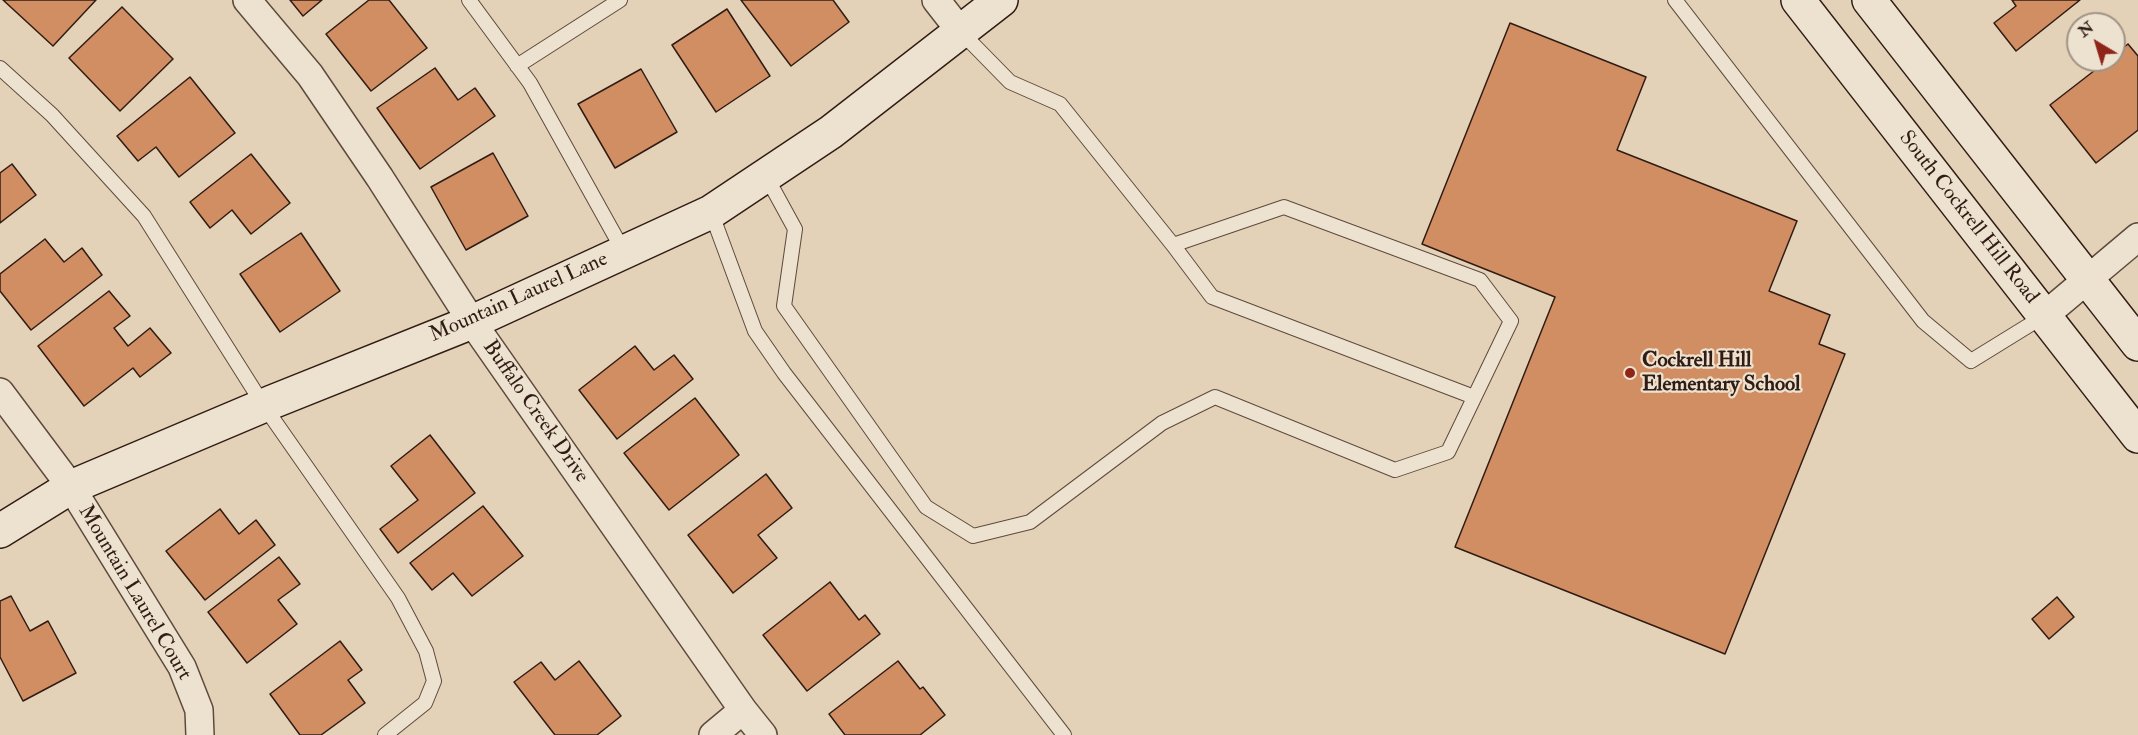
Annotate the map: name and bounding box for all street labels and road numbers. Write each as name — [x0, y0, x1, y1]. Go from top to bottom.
street label: South Cockrell Hill Road — [1893, 127, 2043, 309]
street label: Mountain Laurel Lane — [426, 247, 612, 349]
street label: Buffalo Creek Drive — [476, 336, 594, 488]
street label: Mountain Laurel Court — [72, 501, 196, 685]

